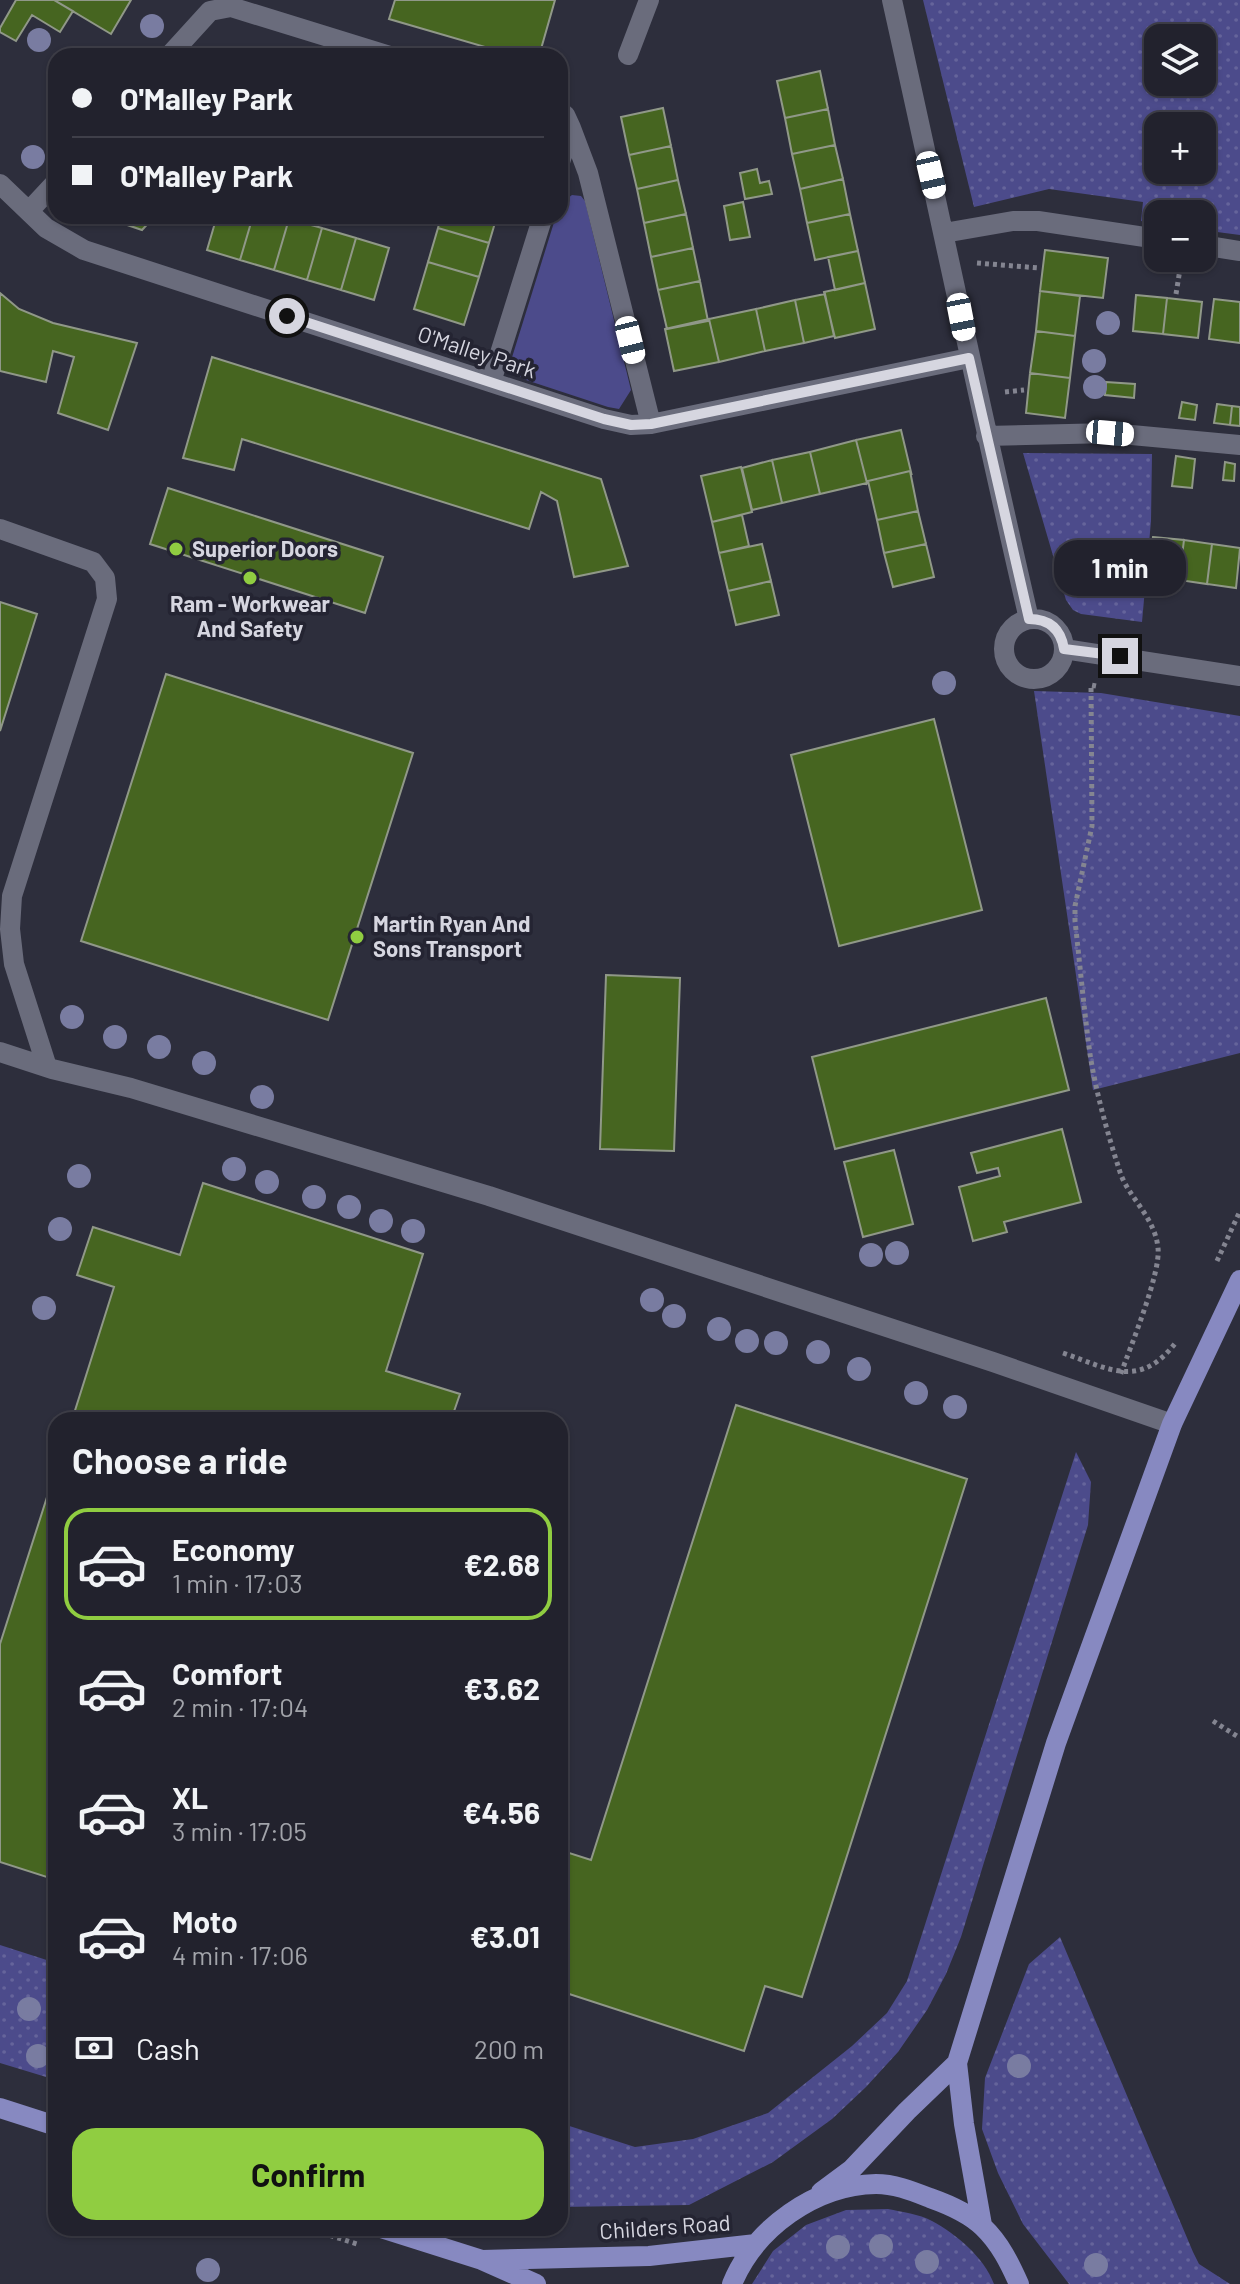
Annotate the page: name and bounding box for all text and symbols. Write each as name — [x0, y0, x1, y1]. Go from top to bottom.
map controls — [1144, 24, 1216, 272]
button: layers — [1144, 24, 1216, 96]
text: O'Malley Park — [120, 80, 293, 116]
button: + — [1144, 112, 1216, 184]
car — [914, 149, 948, 201]
text: O'Malley Park — [120, 157, 293, 193]
button: − — [1144, 200, 1216, 272]
car — [945, 291, 977, 343]
route start — [269, 298, 305, 334]
car — [613, 314, 647, 366]
street label: O'Malley Park — [415, 320, 540, 382]
car — [1085, 419, 1135, 447]
place label: Superior Doors — [192, 535, 338, 561]
marker: Superior Doors — [167, 540, 185, 558]
callout: 1 min — [1054, 540, 1186, 596]
text: 1 min — [1092, 552, 1148, 583]
marker: Ram - Workwear And Safety — [241, 569, 259, 587]
place label: Ram - Workwear And Safety — [170, 590, 331, 641]
route end — [1102, 638, 1138, 674]
place label: Martin Ryan And Sons Transport — [373, 910, 531, 961]
marker: Martin Ryan And Sons Transport — [348, 928, 366, 946]
text: Choose a ride — [72, 1438, 288, 1481]
icon: car — [76, 1528, 148, 1600]
text: Economy — [172, 1531, 295, 1567]
text: €2.68 — [464, 1546, 540, 1582]
text: 1 min · 17:03 — [172, 1567, 303, 1598]
icon: car — [76, 1652, 148, 1724]
text: Comfort — [172, 1655, 282, 1691]
text: €3.62 — [464, 1670, 540, 1706]
text: 2 min · 17:04 — [172, 1691, 308, 1722]
icon: car — [76, 1776, 148, 1848]
text: XL — [172, 1779, 208, 1815]
text: €4.56 — [462, 1794, 540, 1830]
text: 3 min · 17:05 — [172, 1815, 307, 1846]
icon: car — [76, 1900, 148, 1972]
text: Moto — [172, 1903, 238, 1939]
text: €3.01 — [470, 1918, 540, 1954]
text: 4 min · 17:06 — [172, 1939, 308, 1970]
icon: cash — [72, 2026, 116, 2070]
text: Cash — [136, 2030, 200, 2066]
text: 200 m — [474, 2033, 544, 2064]
button: Confirm — [72, 2128, 544, 2220]
street label: Childers Road — [599, 2208, 731, 2244]

